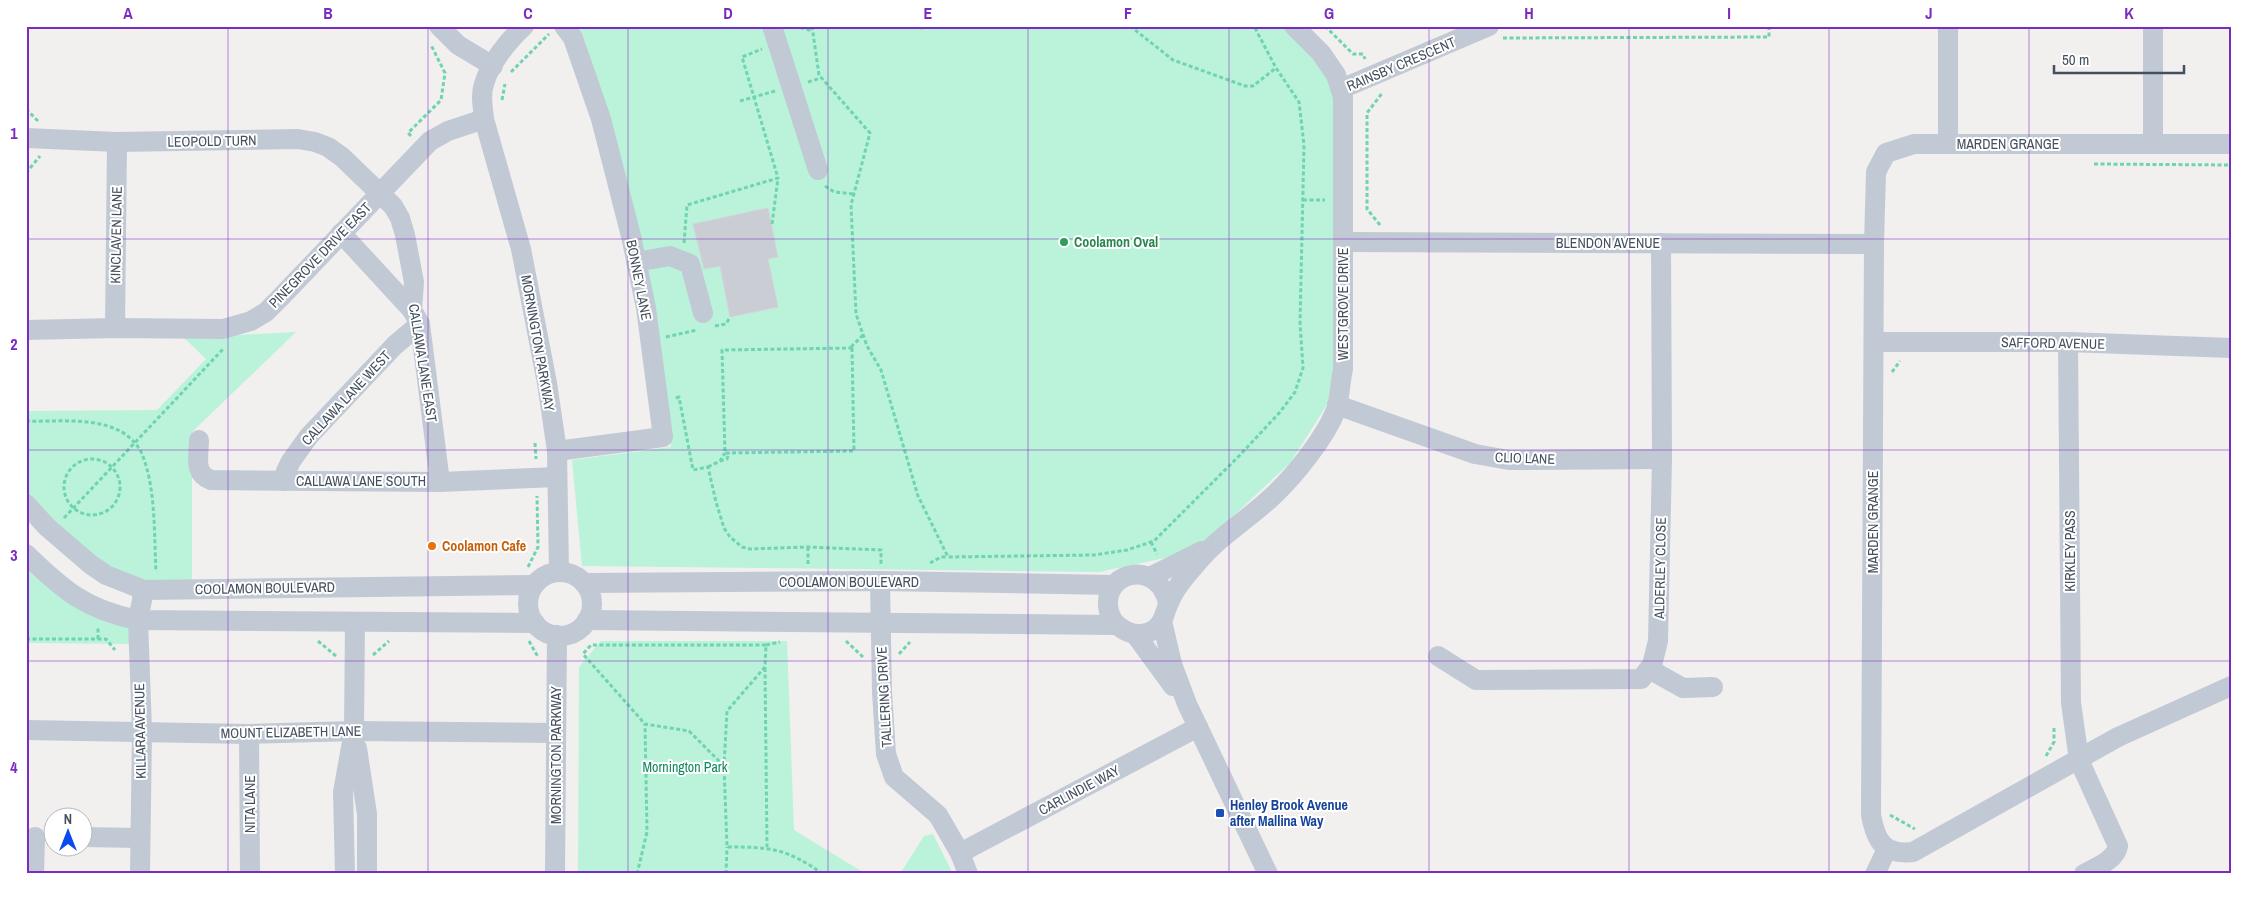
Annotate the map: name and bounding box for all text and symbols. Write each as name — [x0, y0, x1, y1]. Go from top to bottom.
text: A — [123, 2, 133, 24]
text: B — [323, 2, 333, 24]
text: C — [523, 2, 533, 24]
text: D — [723, 2, 733, 24]
text: E — [924, 2, 933, 24]
text: F — [1124, 2, 1132, 24]
text: G — [1324, 2, 1334, 24]
text: H — [1524, 2, 1534, 24]
text: I — [1727, 2, 1731, 24]
text: J — [1925, 2, 1933, 24]
text: K — [2124, 2, 2134, 24]
street label: RAINSBY CRESCENT — [1344, 33, 1458, 95]
scale bar — [2054, 42, 2184, 74]
text: 50 m — [2062, 49, 2089, 70]
text: 1 — [10, 122, 18, 144]
street label: LEOPOLD TURN — [167, 131, 257, 151]
street label: MARDEN GRANGE — [1957, 135, 2059, 153]
street label: KINCLAVEN LANE — [106, 186, 126, 284]
street label: PINEGROVE DRIVE EAST — [265, 198, 375, 312]
place label: Coolamon Oval — [1074, 233, 1158, 251]
street label: BLENDON AVENUE — [1556, 234, 1660, 252]
marker: Coolamon Oval — [1058, 236, 1070, 248]
street label: BONNEY LANE — [622, 238, 656, 322]
street label: WESTGROVE DRIVE — [1334, 248, 1352, 360]
street label: MORNINGTON PARKWAY — [517, 273, 559, 413]
street label: CALLAWA LANE EAST — [405, 302, 441, 424]
text: 2 — [10, 333, 18, 355]
street label: SAFFORD AVENUE — [2001, 333, 2105, 353]
street label: CALLAWA LANE WEST — [297, 347, 395, 449]
street label: CLIO LANE — [1495, 448, 1555, 468]
street label: MARDEN GRANGE — [1864, 471, 1882, 573]
street label: CALLAWA LANE SOUTH — [296, 472, 426, 490]
street label: KIRKLEY PASS — [2061, 510, 2079, 592]
street label: ALDERLEY CLOSE — [1650, 517, 1670, 620]
place label: Coolamon Cafe — [442, 537, 526, 555]
marker: Coolamon Cafe — [426, 540, 438, 552]
text: 3 — [10, 544, 18, 566]
street label: COOLAMON BOULEVARD — [779, 573, 919, 591]
street label: COOLAMON BOULEVARD — [195, 578, 335, 598]
street label: TALLERING DRIVE — [872, 646, 896, 748]
street label: KILLARA AVENUE — [130, 683, 150, 779]
street label: MORNINGTON PARKWAY — [547, 686, 565, 824]
street label: MOUNT ELIZABETH LANE — [220, 722, 362, 742]
text: 4 — [10, 756, 18, 778]
park label: Mornington Park — [643, 758, 728, 776]
street label: CARLINDIE WAY — [1035, 761, 1123, 819]
street label: NITA LANE — [241, 775, 259, 833]
place label: Henley Brook Avenue after Mallina Way — [1230, 796, 1348, 830]
marker: Henley Brook Avenue after Mallina Way — [1214, 807, 1226, 819]
north arrow — [42, 808, 92, 858]
text: N — [64, 810, 72, 828]

